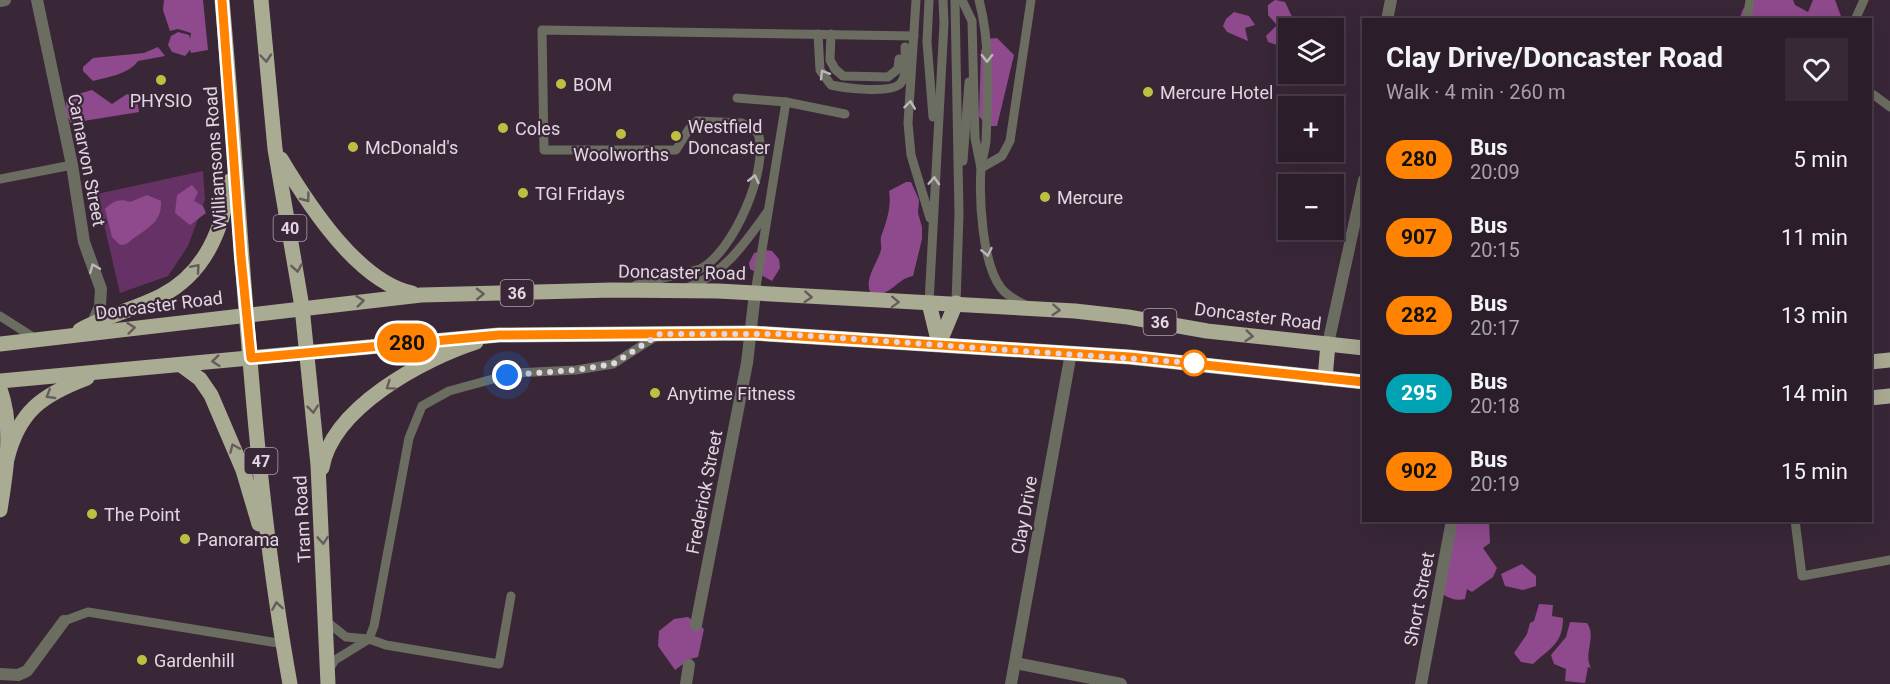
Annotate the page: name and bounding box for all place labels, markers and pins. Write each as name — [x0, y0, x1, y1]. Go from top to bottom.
marker: PHYSIO — [154, 73, 168, 87]
place label: BOM — [573, 74, 612, 95]
marker: BOM — [554, 77, 568, 91]
place label: Mercure Hotel — [1160, 82, 1273, 103]
marker: Mercure Hotel — [1141, 85, 1155, 99]
place label: PHYSIO — [130, 90, 192, 111]
place label: Westfield Doncaster — [688, 116, 770, 158]
place label: Coles — [515, 118, 560, 139]
marker: Coles — [496, 121, 510, 135]
marker: Woolworths — [614, 127, 628, 141]
marker: Westfield Doncaster — [669, 129, 683, 143]
place label: McDonald's — [365, 137, 458, 158]
marker: McDonald's — [346, 140, 360, 154]
place label: Woolworths — [573, 144, 669, 165]
place label: TGI Fridays — [535, 183, 625, 204]
marker: TGI Fridays — [516, 186, 530, 200]
place label: Mercure — [1057, 187, 1123, 208]
marker: Mercure — [1038, 190, 1052, 204]
unlabelled marker — [1181, 350, 1207, 376]
place label: Anytime Fitness — [667, 383, 796, 404]
marker: Anytime Fitness — [648, 386, 662, 400]
place label: The Point — [104, 504, 180, 525]
marker: The Point — [85, 507, 99, 521]
place label: Panorama — [197, 529, 279, 550]
marker: Panorama — [178, 532, 192, 546]
place label: Gardenhill — [154, 650, 235, 671]
marker: Gardenhill — [135, 653, 149, 667]

